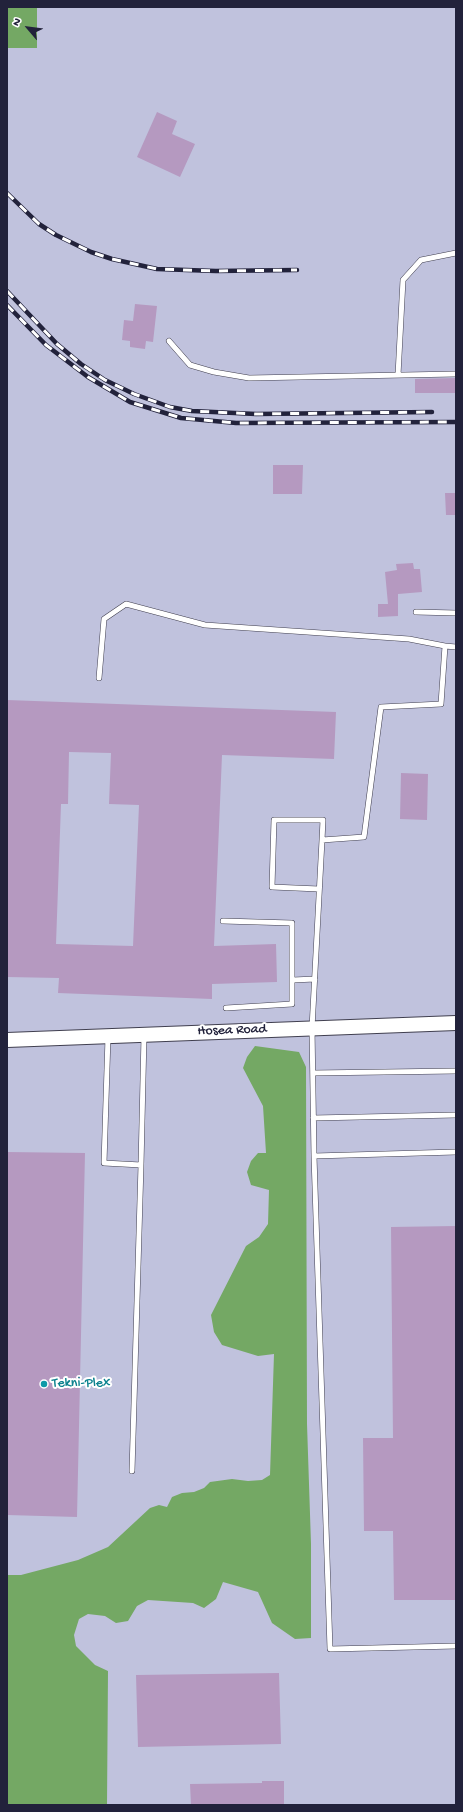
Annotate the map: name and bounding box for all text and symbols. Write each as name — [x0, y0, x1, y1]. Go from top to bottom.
north arrow — [8, 8, 48, 48]
text: N — [10, 16, 24, 28]
street label: Hosea Road — [197, 1021, 267, 1041]
place label: Tekni-Plex — [52, 1376, 110, 1392]
marker: Tekni-Plex — [39, 1379, 49, 1389]

